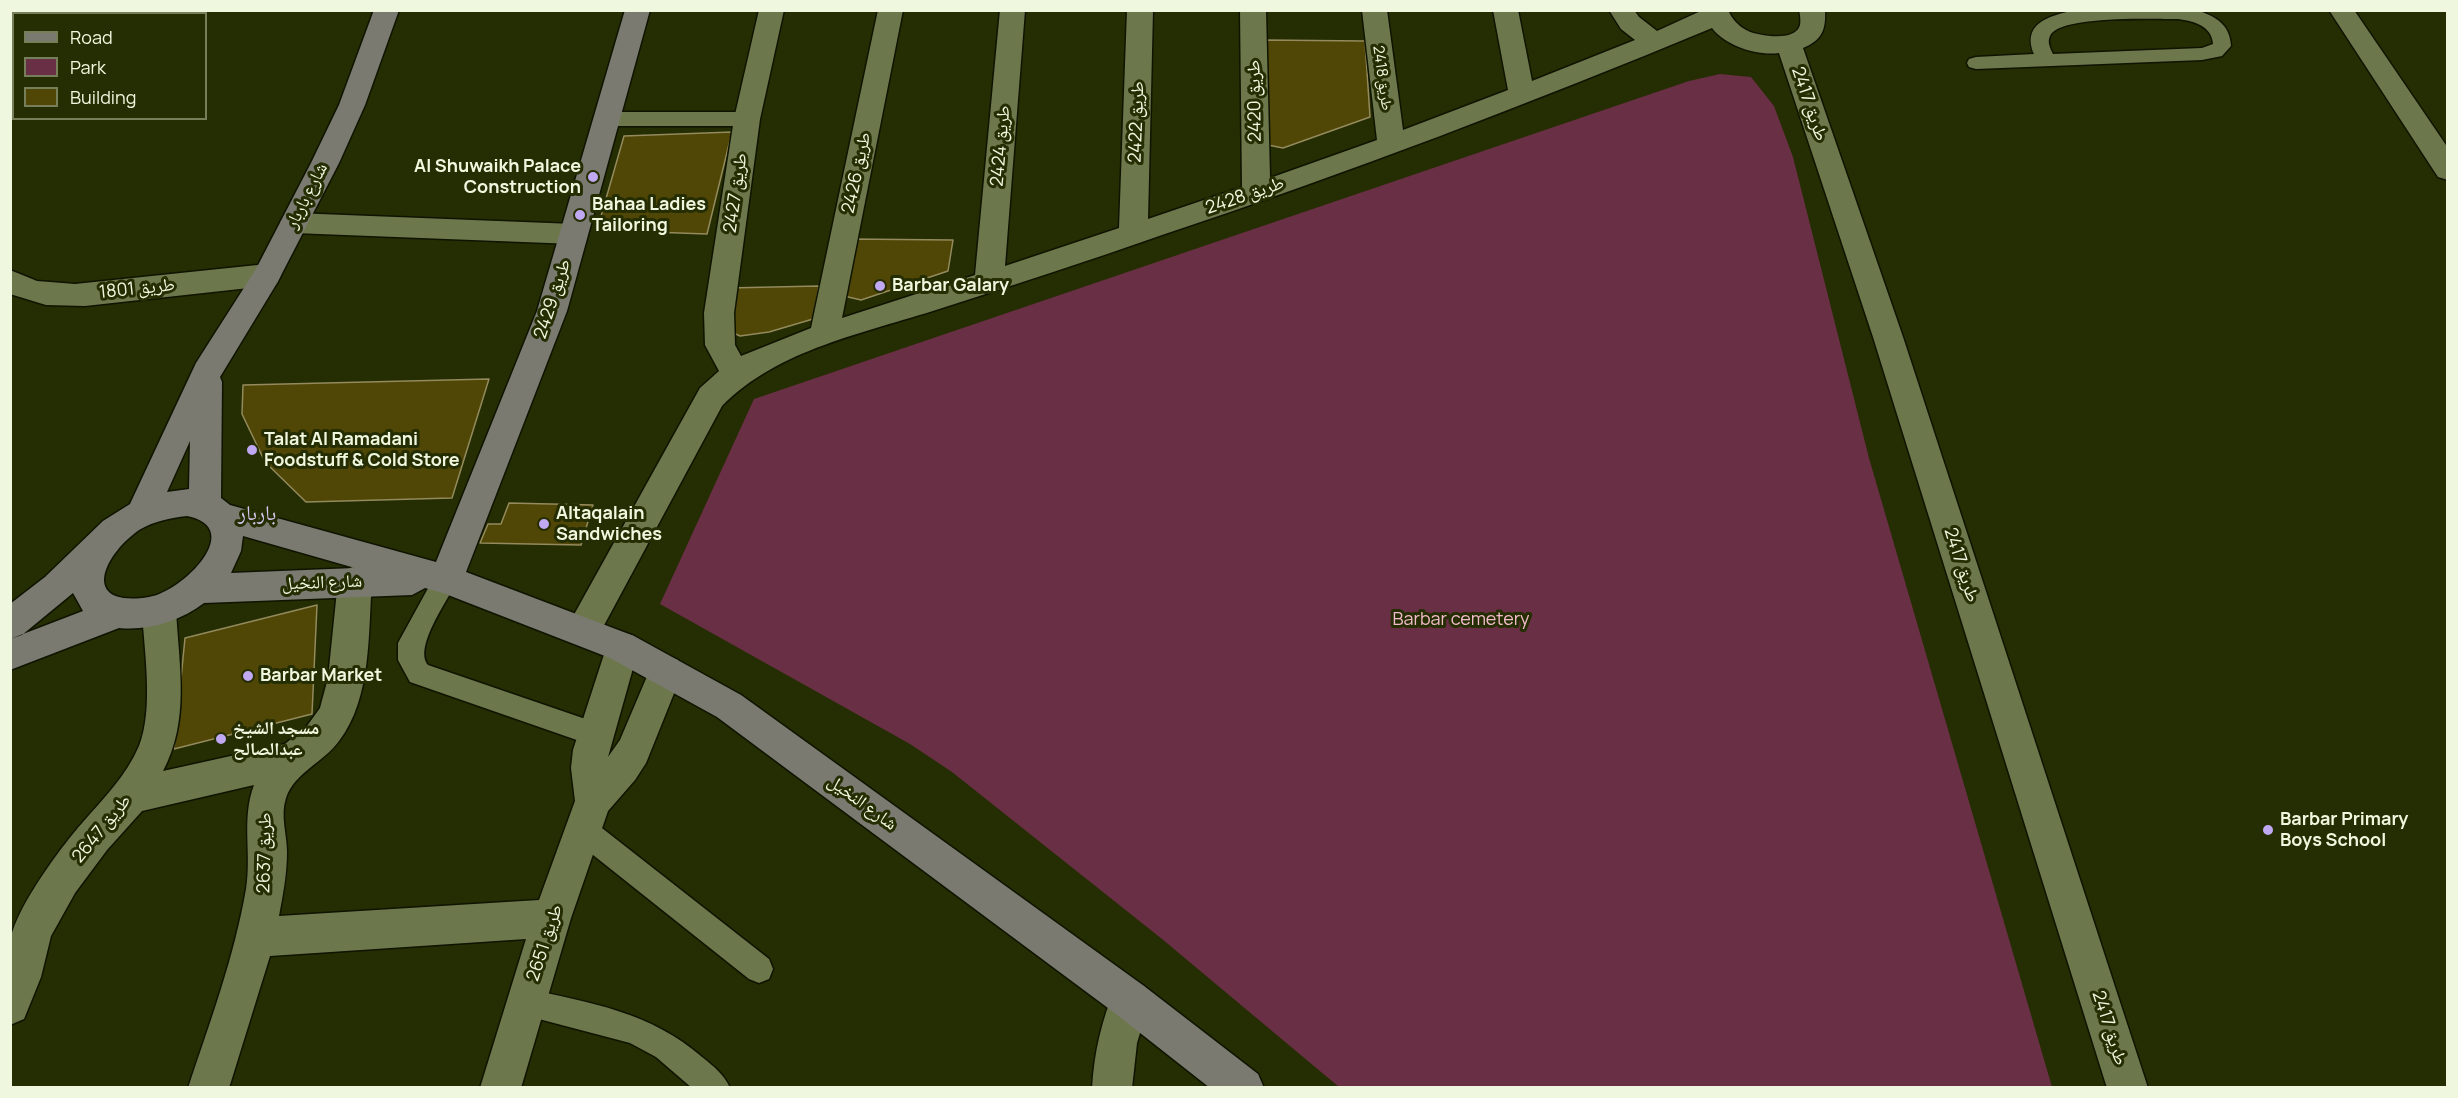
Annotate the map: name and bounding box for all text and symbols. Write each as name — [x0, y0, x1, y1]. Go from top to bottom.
legend — [12, 12, 207, 120]
text: Road — [70, 25, 113, 49]
street label: طريق 2418 — [1369, 44, 1395, 112]
text: Park — [70, 55, 106, 79]
street label: طريق 2420 — [1243, 60, 1267, 142]
street label: طريق 2417 — [1786, 64, 1832, 144]
street label: طريق 2422 — [1125, 81, 1149, 163]
text: Building — [70, 85, 136, 109]
street label: طريق 2424 — [987, 104, 1015, 188]
street label: طريق 2426 — [838, 130, 876, 216]
street label: طريق 2427 — [720, 152, 752, 234]
place label: Al Shuwaikh Palace Construction — [414, 156, 581, 198]
street label: شارع باربار — [281, 160, 333, 232]
marker: Al Shuwaikh Palace Construction — [586, 170, 600, 184]
street label: طريق 2428 — [1203, 172, 1287, 220]
place label: Bahaa Ladies Tailoring — [592, 194, 706, 236]
marker: Bahaa Ladies Tailoring — [573, 208, 587, 222]
street label: طريق 2429 — [530, 256, 576, 342]
street label: طريق 1801 — [98, 274, 176, 304]
place label: Barbar Galary — [892, 275, 1009, 297]
marker: Barbar Galary — [873, 279, 887, 293]
place label: Talat Al Ramadani Foodstuff & Cold Store — [264, 429, 460, 472]
marker: Talat Al Ramadani Foodstuff & Cold Store — [245, 443, 259, 457]
district label: باربار — [238, 501, 276, 527]
place label: Altaqalain Sandwiches — [556, 503, 662, 546]
marker: Altaqalain Sandwiches — [537, 517, 551, 531]
street label: طريق 2417 — [1939, 525, 1983, 605]
street label: شارع النخيل — [282, 571, 362, 595]
park label: Barbar cemetery — [1392, 609, 1530, 631]
place label: Barbar Market — [260, 665, 382, 687]
marker: Barbar Market — [241, 669, 255, 683]
place label: مسجد الشيخ عبدالصالح — [233, 718, 319, 760]
marker: مسجد الشيخ عبدالصالح — [214, 732, 228, 746]
street label: شارع النخيل — [823, 771, 901, 835]
street label: طريق 2647 — [68, 791, 136, 867]
place label: Barbar Primary Boys School — [2280, 809, 2408, 852]
street label: طريق 2637 — [253, 812, 277, 894]
marker: Barbar Primary Boys School — [2261, 823, 2275, 837]
street label: طريق 2651 — [522, 902, 568, 984]
street label: طريق 2417 — [2087, 988, 2131, 1068]

